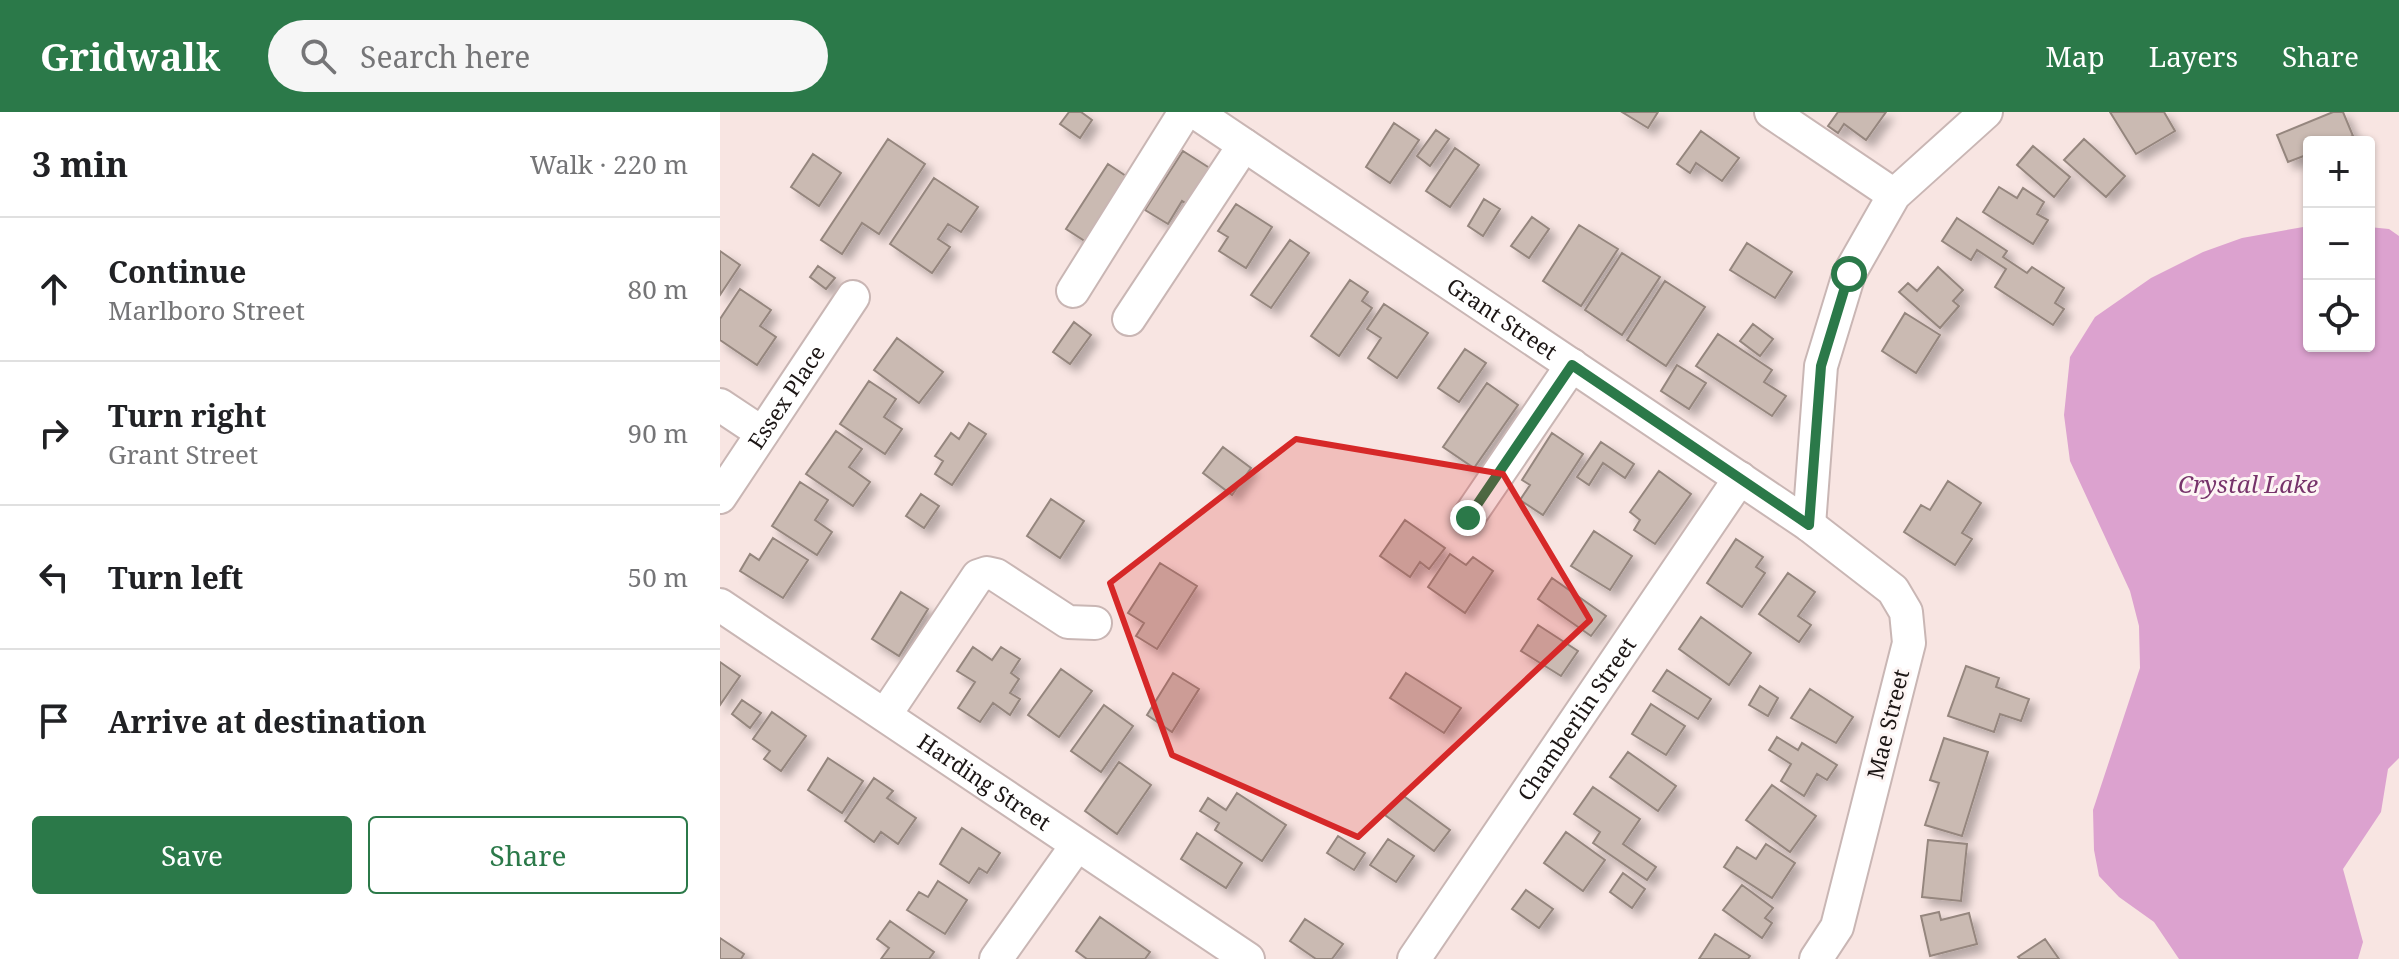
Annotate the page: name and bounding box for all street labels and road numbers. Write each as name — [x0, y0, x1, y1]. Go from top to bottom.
street label: Grant Street — [1441, 270, 1564, 366]
street label: Essex Place — [740, 339, 831, 454]
street label: Chamberlin Street — [1510, 630, 1642, 806]
street label: Mae Street — [1859, 666, 1915, 782]
street label: Harding Street — [912, 726, 1057, 837]

